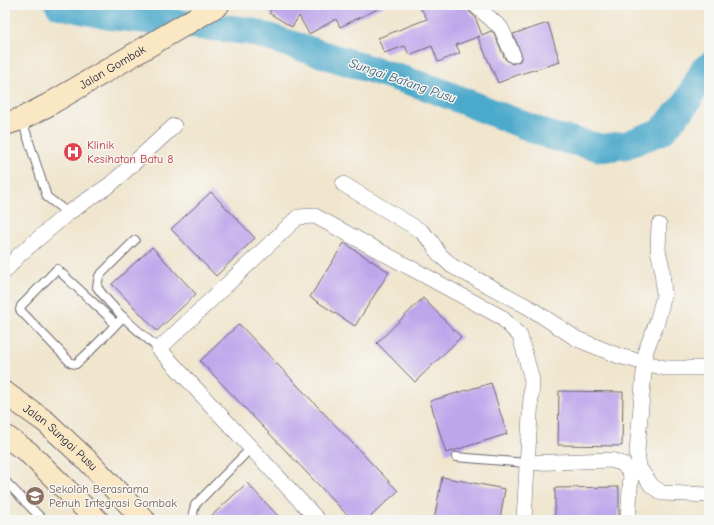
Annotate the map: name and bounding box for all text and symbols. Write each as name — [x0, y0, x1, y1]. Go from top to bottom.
street label: Jalan Gombak — [77, 42, 148, 92]
water label: Sungai Batang Pusu — [348, 55, 458, 106]
place label: Klinik Kesihatan Batu 8 — [87, 138, 173, 166]
hospital icon: Klinik Kesihatan Batu 8 — [62, 141, 84, 163]
street label: Jalan Sungai Pusu — [21, 401, 100, 473]
place label: Sekolah Berasrama Penuh Integrasi Gombak — [49, 482, 177, 510]
school or university icon: Sekolah Berasrama Penuh Integrasi Gombak — [24, 485, 46, 507]

